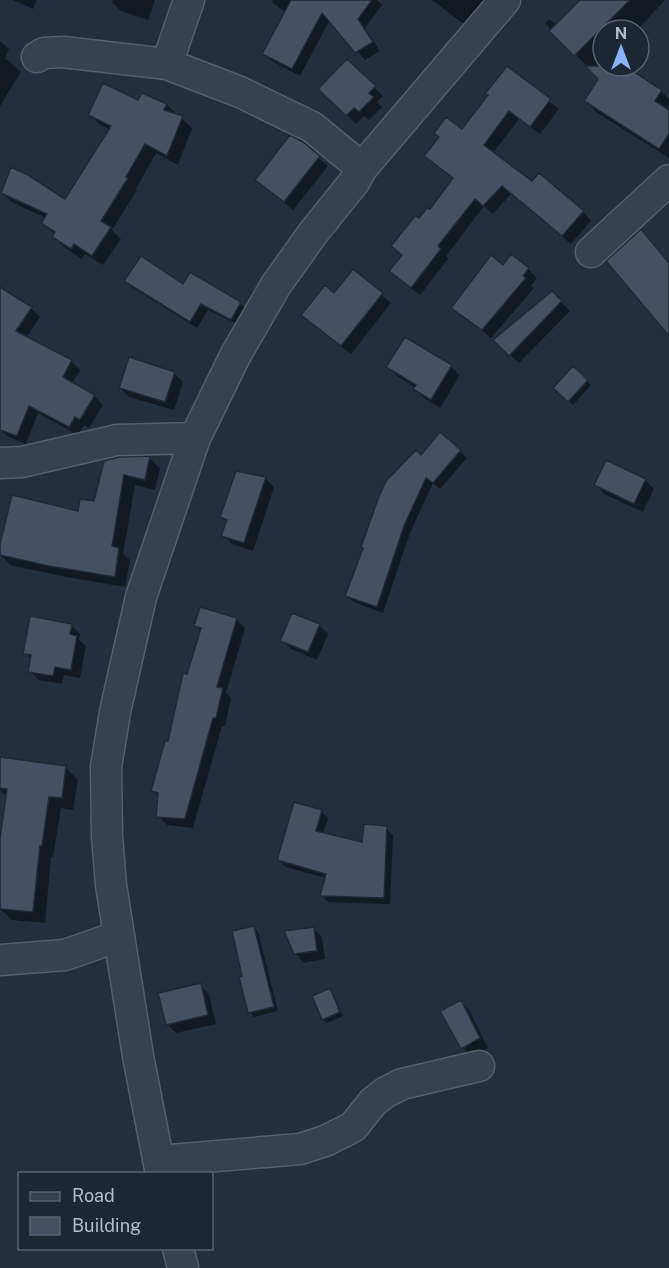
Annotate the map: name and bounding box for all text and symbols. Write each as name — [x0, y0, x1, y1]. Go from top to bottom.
north arrow — [591, 18, 651, 78]
text: N — [615, 24, 627, 43]
legend — [18, 1172, 213, 1250]
text: Road — [72, 1185, 115, 1206]
text: Building — [72, 1215, 141, 1236]

